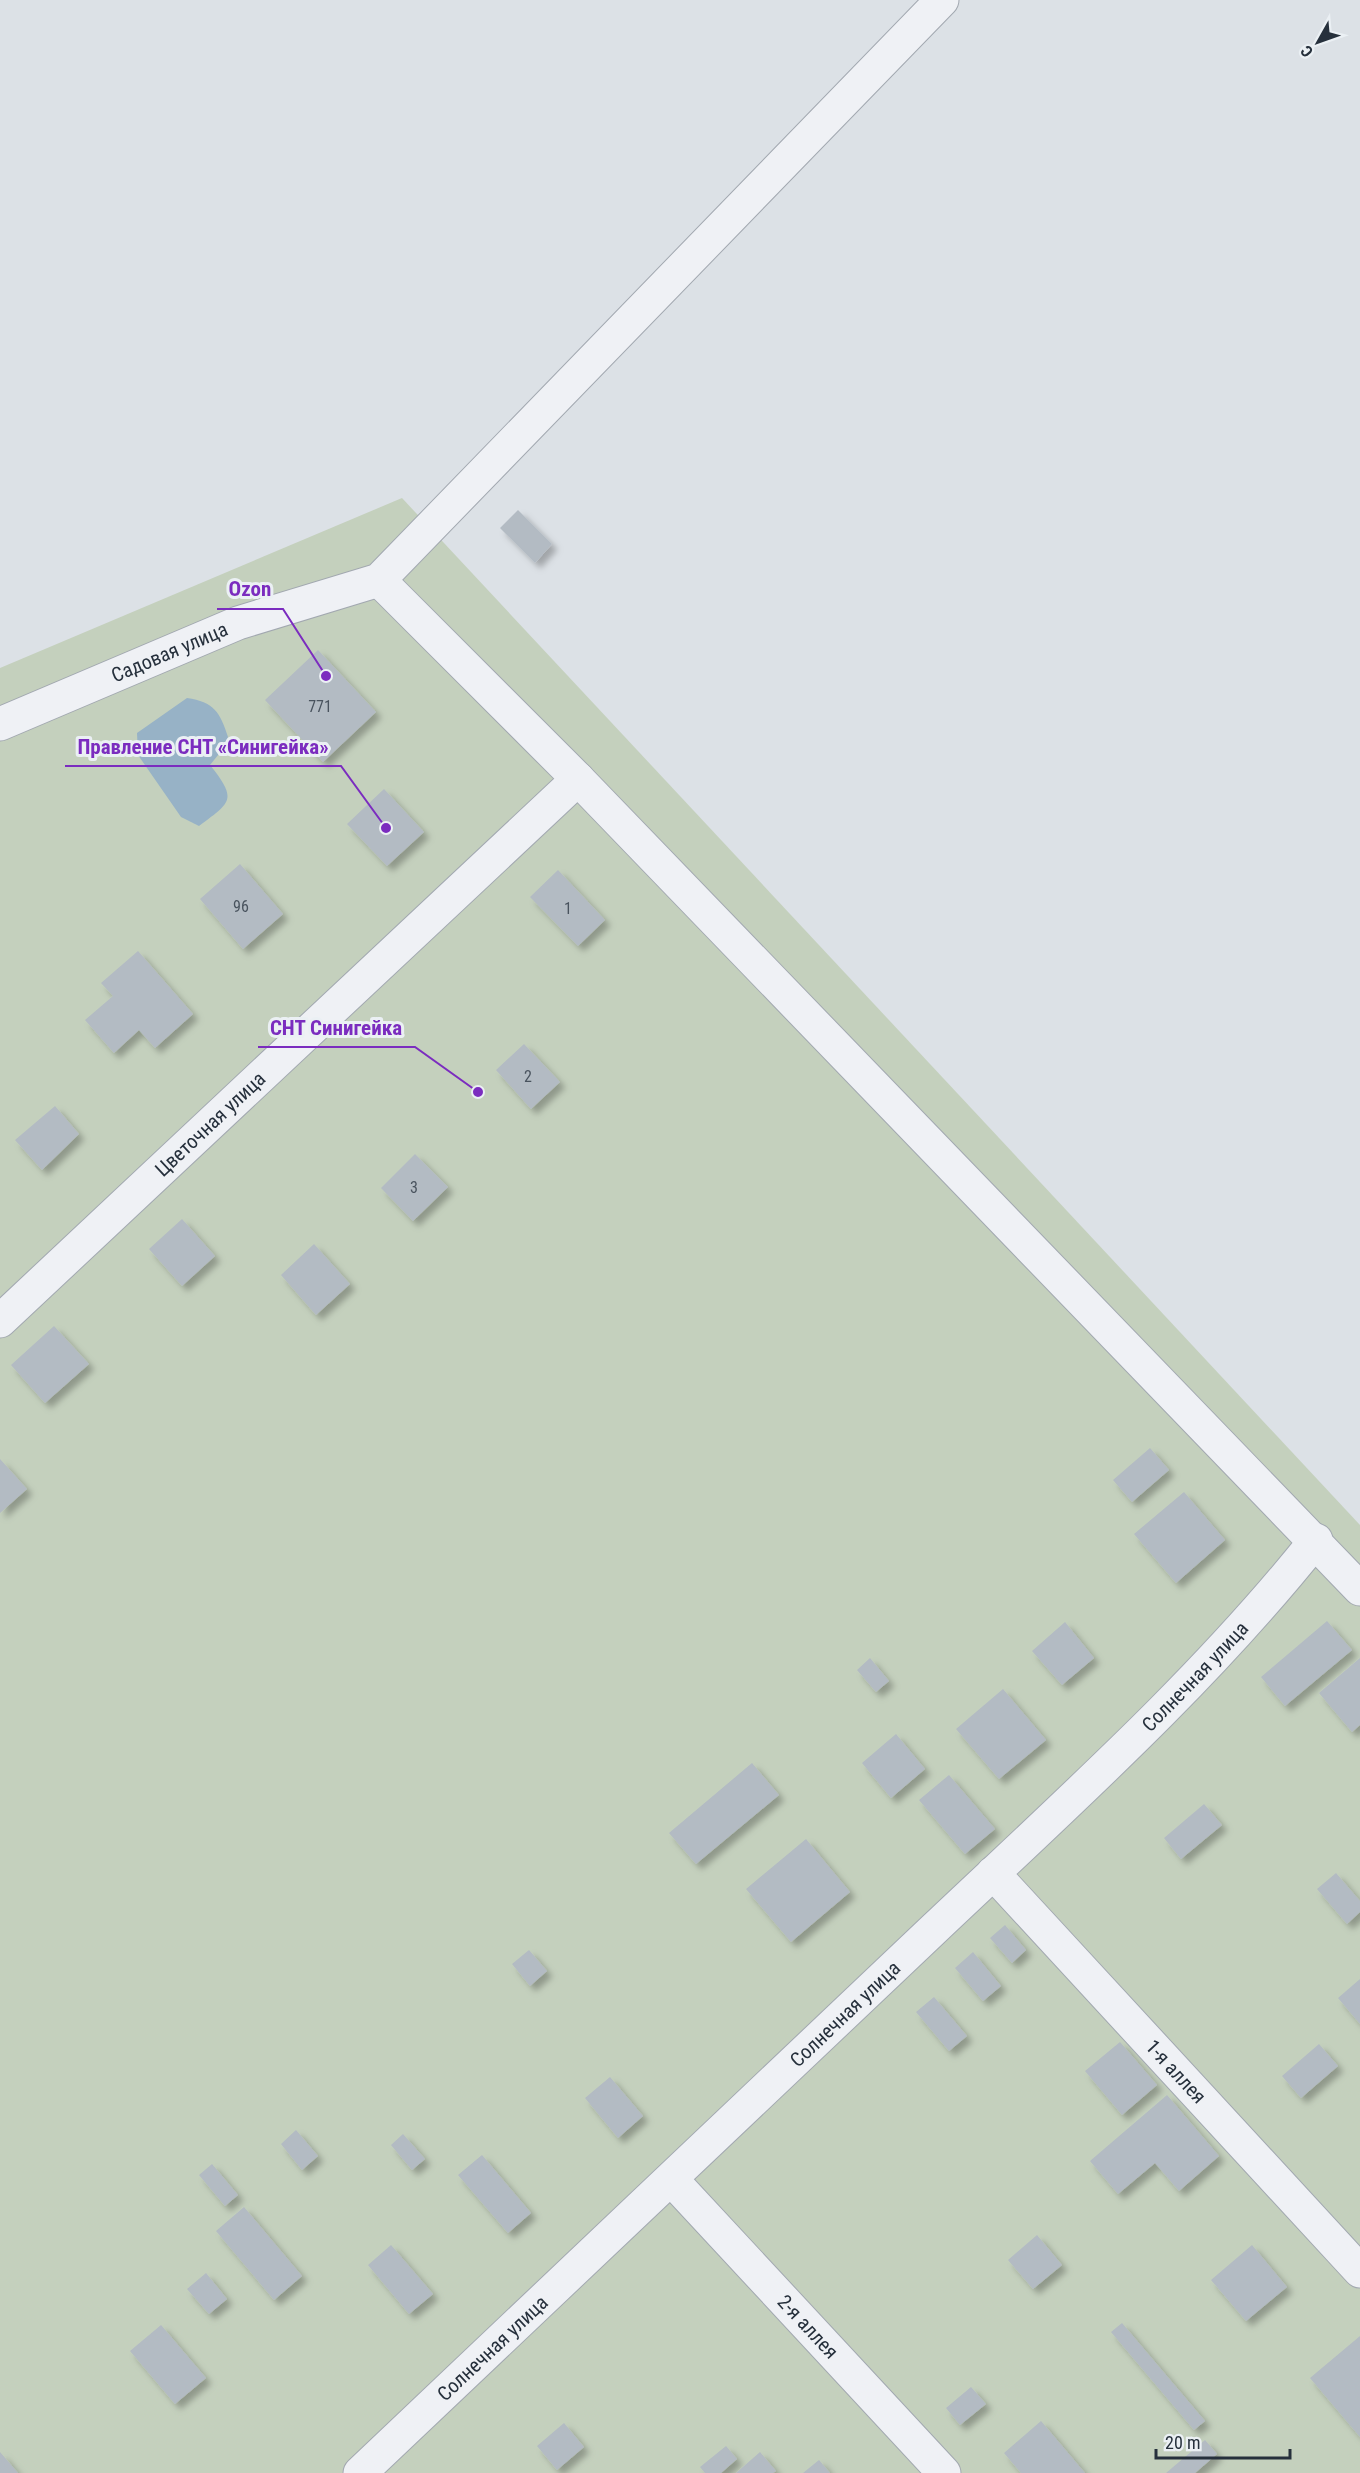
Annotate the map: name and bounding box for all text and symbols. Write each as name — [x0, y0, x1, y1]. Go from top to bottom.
north arrow — [1288, 12, 1348, 72]
text: С — [1297, 42, 1317, 61]
callout: Ozon — [217, 570, 283, 609]
text: Ozon — [229, 577, 271, 601]
street label: Садовая улица — [108, 617, 231, 687]
house number: 771 — [308, 697, 332, 716]
callout: Правление СНТ «Синигейка» — [65, 727, 341, 766]
text: Правление СНТ «Синигейка» — [77, 735, 329, 759]
house number: 96 — [233, 897, 249, 916]
house number: 1 — [564, 899, 572, 918]
callout: СНТ Синигейка — [258, 1008, 415, 1047]
text: СНТ Синигейка — [270, 1016, 402, 1040]
street label: Цветочная улица — [150, 1067, 270, 1181]
house number: 2 — [524, 1067, 532, 1086]
house number: 3 — [410, 1178, 418, 1197]
street label: Солнечная улица — [1137, 1617, 1253, 1736]
street label: Солнечная улица — [785, 1956, 905, 2072]
street label: 1-я аллея — [1141, 2035, 1211, 2108]
street label: Солнечная улица — [432, 2290, 553, 2406]
street label: 2-я аллея — [773, 2290, 843, 2363]
scale bar — [1156, 2422, 1290, 2460]
text: 20 m — [1165, 2432, 1200, 2453]

